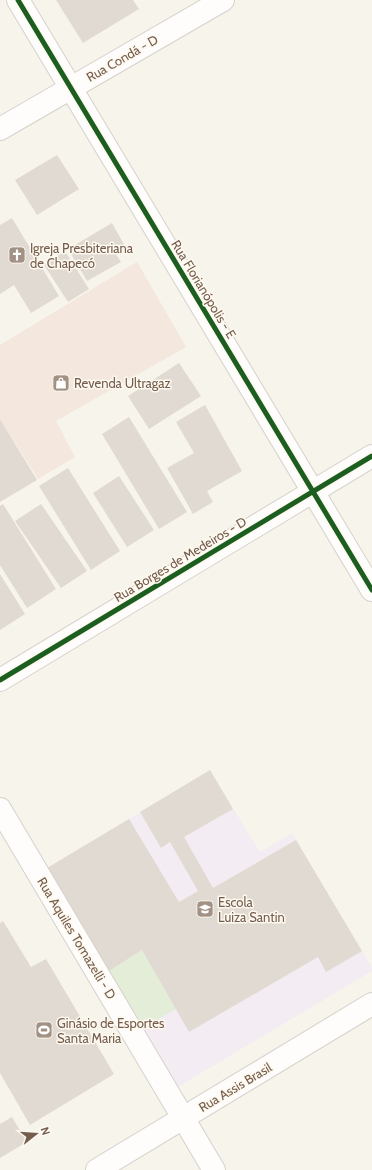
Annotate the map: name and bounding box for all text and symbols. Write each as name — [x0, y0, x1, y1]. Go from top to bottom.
street label: Rua Condá - D — [83, 31, 161, 85]
street label: Rua Florianópolis - E — [168, 237, 240, 341]
place label: Igreja Presbiteriana de Chapecó — [30, 240, 134, 271]
church icon: Igreja Presbiteriana de Chapecó — [7, 245, 27, 265]
shop icon: Revenda Ultragaz — [51, 373, 71, 393]
place label: Revenda Ultragaz — [74, 375, 171, 391]
street label: Rua Borges de Medeiros - D — [111, 513, 249, 605]
street label: Rua Aquiles Tomazelli - D — [34, 874, 120, 1002]
place label: Escola Luiza Santin — [218, 894, 285, 925]
school or university icon: Escola Luiza Santin — [195, 899, 215, 919]
place label: Ginásio de Esportes Santa Maria — [57, 1015, 165, 1046]
sports icon: Ginásio de Esportes Santa Maria — [34, 1020, 54, 1040]
street label: Rua Assis Brasil — [195, 1059, 275, 1115]
north arrow — [16, 1114, 56, 1154]
text: N — [38, 1125, 53, 1137]

